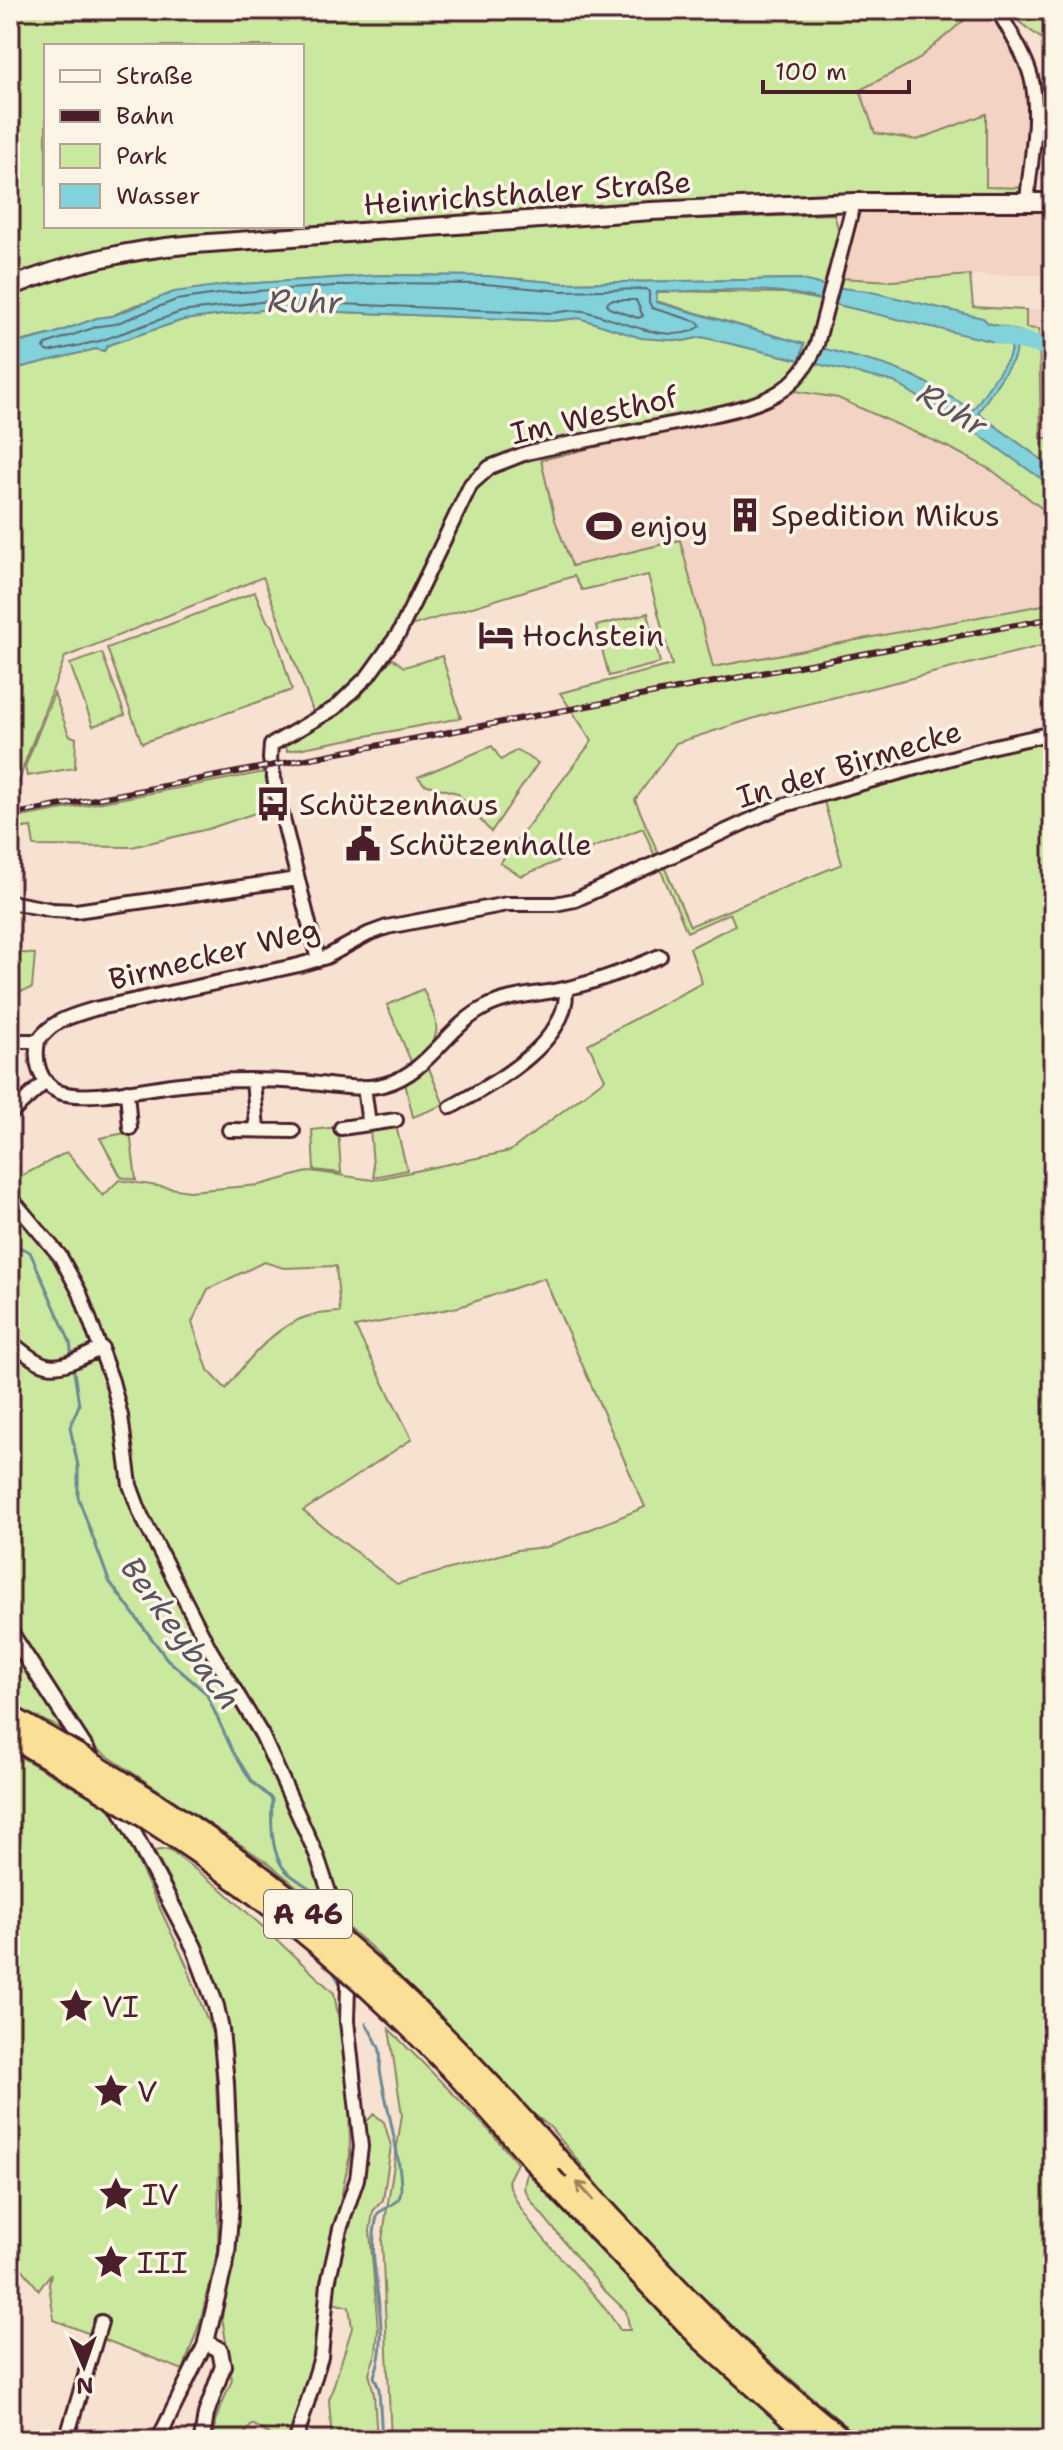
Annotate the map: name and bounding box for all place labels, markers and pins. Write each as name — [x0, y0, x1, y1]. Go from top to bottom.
place label: Spedition Mikus — [771, 495, 1000, 536]
building icon: Spedition Mikus — [726, 496, 764, 534]
place label: enjoy — [630, 506, 708, 547]
sports icon: enjoy — [585, 507, 623, 545]
place label: Hochstein — [522, 615, 664, 656]
hotel icon: Hochstein — [477, 616, 515, 654]
place label: Schützenhaus — [299, 784, 499, 825]
bus stop icon: Schützenhaus — [254, 785, 292, 823]
place label: Schützenhalle — [389, 824, 592, 865]
public building icon: Schützenhalle — [344, 825, 382, 863]
place label: VI — [102, 1986, 139, 2027]
place icon: VI — [57, 1987, 95, 2025]
place label: V — [137, 2071, 157, 2112]
place icon: V — [92, 2072, 130, 2110]
place label: IV — [142, 2174, 178, 2215]
place icon: IV — [97, 2175, 135, 2213]
place label: III — [137, 2242, 187, 2283]
place icon: III — [92, 2243, 130, 2281]

